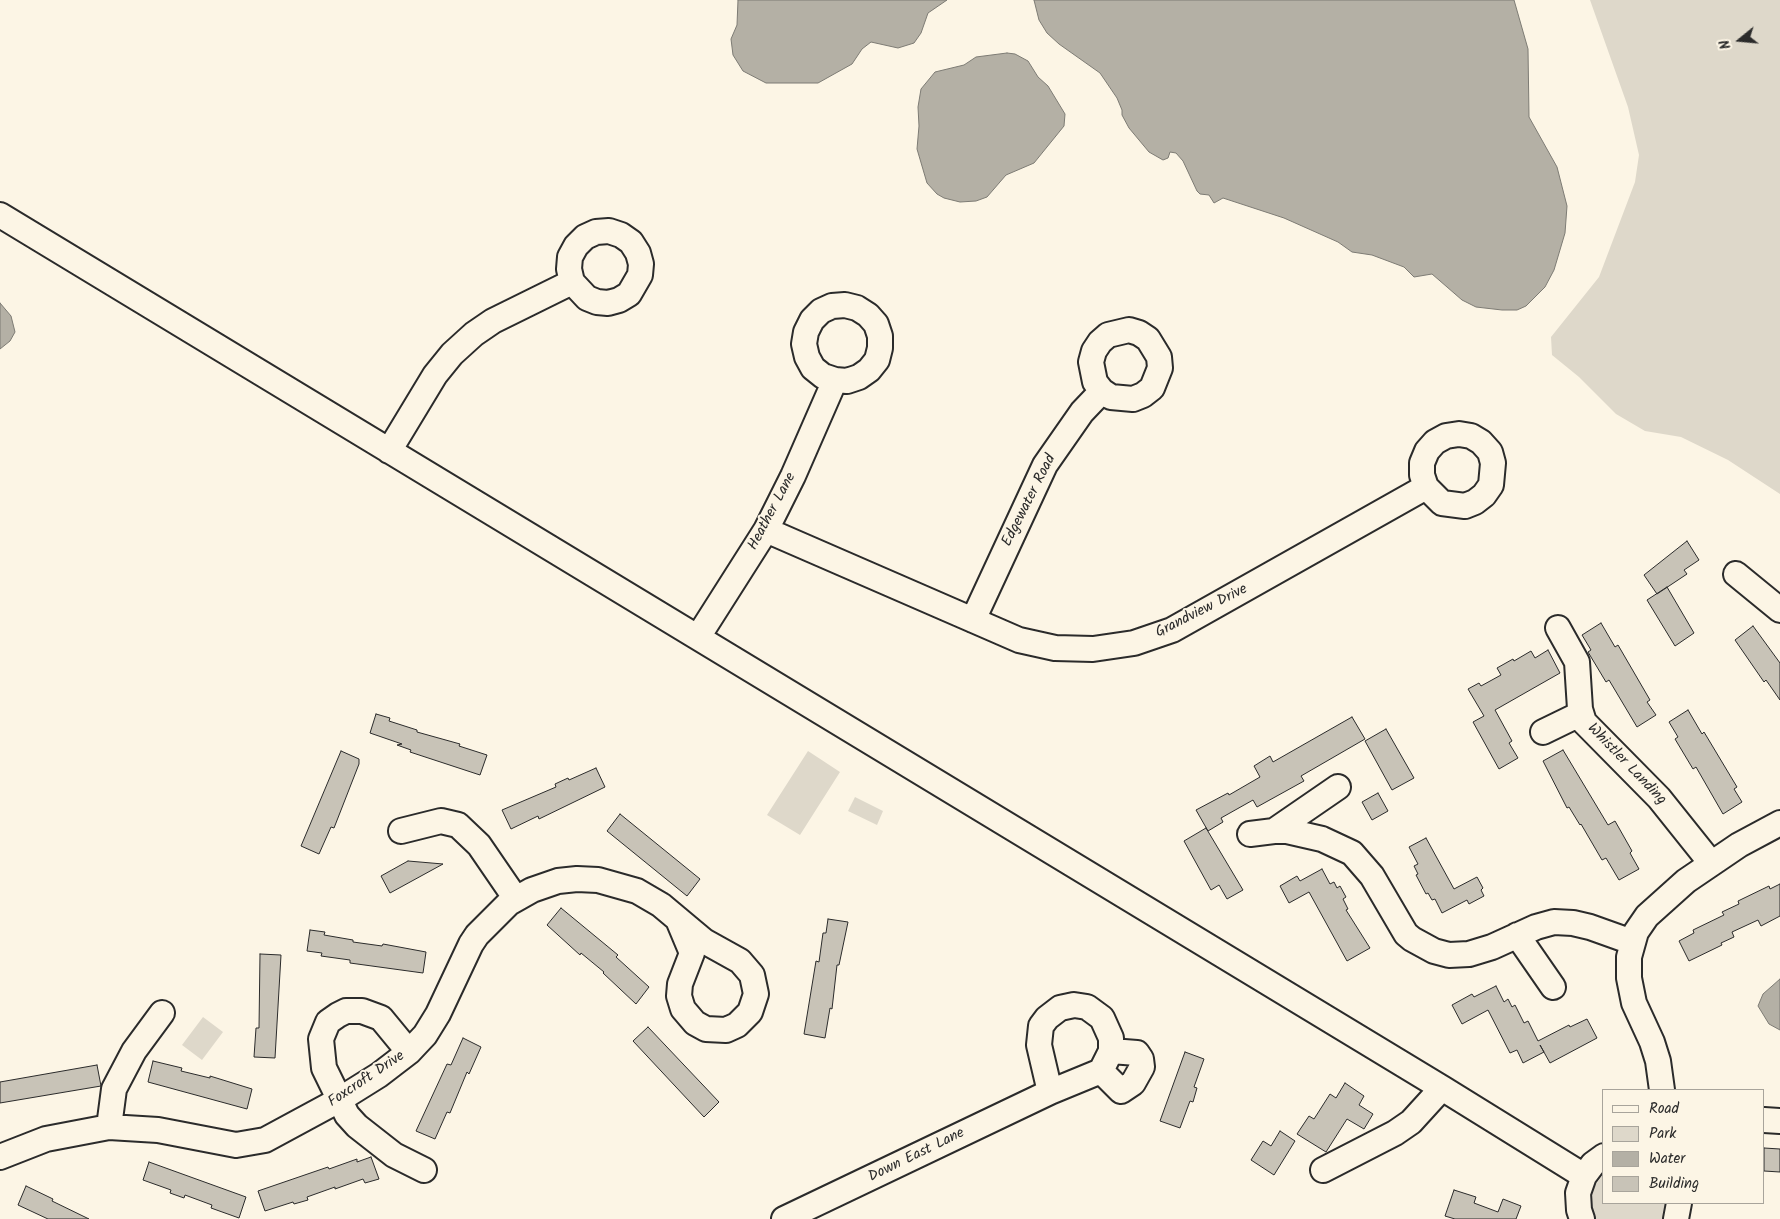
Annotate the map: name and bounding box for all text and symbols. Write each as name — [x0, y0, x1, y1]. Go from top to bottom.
north arrow — [1715, 15, 1765, 65]
text: N — [1714, 37, 1737, 52]
street label: Edgewater Road — [999, 452, 1061, 550]
street label: Heather Lane — [745, 470, 801, 554]
street label: Grandview Drive — [1153, 581, 1251, 643]
street label: Whistler Landing — [1583, 721, 1669, 809]
street label: Foxcroft Drive — [325, 1048, 409, 1112]
legend — [1602, 1089, 1765, 1204]
text: Road — [1649, 1097, 1679, 1121]
text: Park — [1649, 1122, 1676, 1146]
street label: Down East Lane — [866, 1125, 968, 1187]
text: Water — [1649, 1147, 1685, 1171]
text: Building — [1649, 1172, 1699, 1196]

